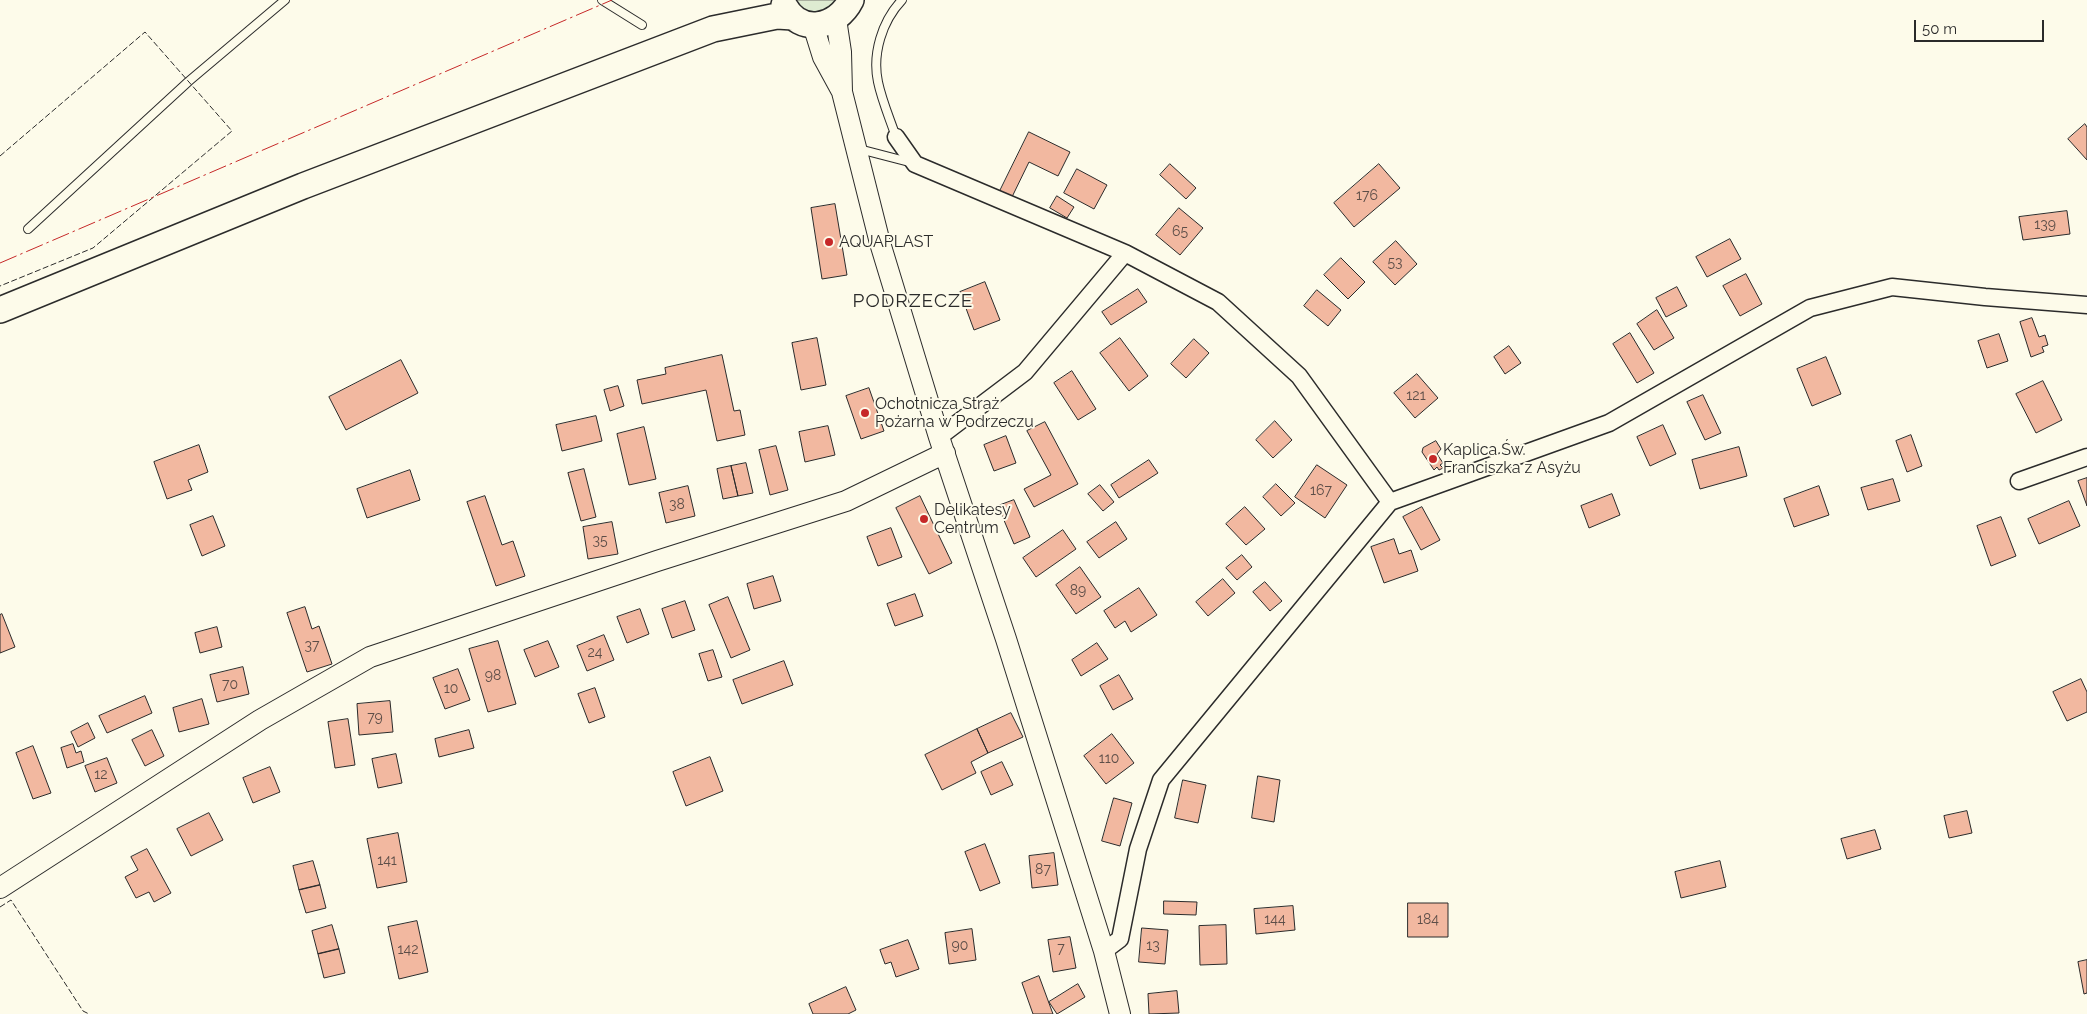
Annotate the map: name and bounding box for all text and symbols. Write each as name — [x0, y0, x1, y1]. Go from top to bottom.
scale bar — [1917, 10, 2047, 42]
text: 50 m — [1922, 20, 1957, 38]
house number: 176 — [1356, 188, 1378, 204]
house number: 139 — [2034, 217, 2056, 233]
house number: 65 — [1172, 224, 1188, 240]
place label: AQUAPLAST — [839, 232, 933, 252]
marker: AQUAPLAST — [823, 236, 835, 248]
house number: 53 — [1387, 255, 1403, 271]
district label: PODRZECZE — [851, 290, 975, 312]
house number: 121 — [1406, 388, 1426, 404]
place label: Ochotnicza Straż Pożarna w Podrzeczu — [875, 394, 1034, 432]
marker: Ochotnicza Straż Pożarna w Podrzeczu — [859, 407, 871, 419]
place label: Kaplica Św. Franciszka z Asyżu — [1443, 440, 1581, 478]
marker: Kaplica Św. Franciszka z Asyżu — [1427, 453, 1439, 465]
house number: 167 — [1310, 483, 1332, 499]
house number: 38 — [669, 497, 685, 513]
place label: Delikatesy Centrum — [934, 500, 1011, 538]
marker: Delikatesy Centrum — [918, 513, 930, 525]
house number: 35 — [592, 533, 608, 549]
house number: 89 — [1070, 583, 1086, 599]
house number: 37 — [305, 638, 319, 654]
house number: 24 — [588, 645, 602, 661]
house number: 98 — [485, 668, 501, 684]
house number: 70 — [222, 677, 238, 693]
house number: 10 — [444, 681, 458, 697]
house number: 79 — [367, 710, 383, 726]
house number: 110 — [1099, 751, 1119, 767]
house number: 12 — [94, 767, 108, 783]
house number: 141 — [377, 853, 397, 869]
house number: 87 — [1035, 862, 1051, 878]
house number: 144 — [1264, 912, 1286, 928]
house number: 184 — [1417, 912, 1439, 928]
house number: 90 — [952, 938, 968, 954]
house number: 13 — [1146, 938, 1160, 954]
house number: 7 — [1057, 941, 1065, 957]
house number: 142 — [398, 942, 418, 958]

